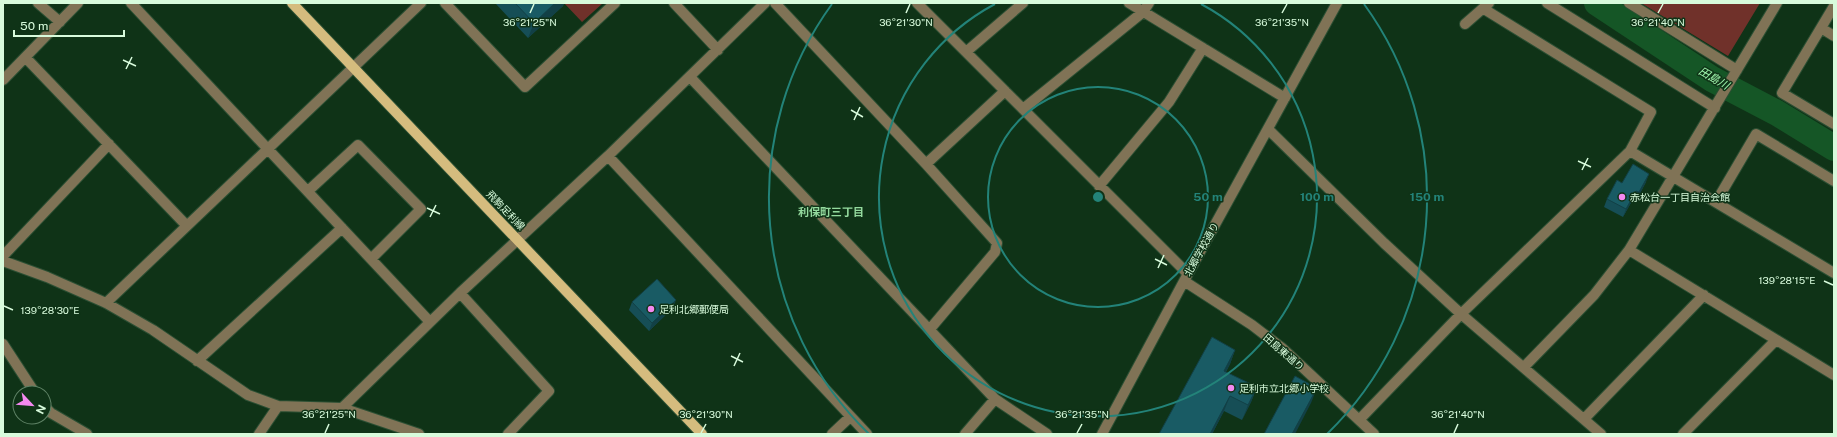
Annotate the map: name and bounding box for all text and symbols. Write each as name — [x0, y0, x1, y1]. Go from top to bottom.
scale bar — [14, 12, 124, 38]
text: 36°21'25"N — [503, 16, 557, 28]
text: 36°21'30"N — [879, 16, 933, 28]
text: 36°21'35"N — [1255, 16, 1309, 28]
text: 36°21'40"N — [1631, 16, 1685, 28]
text: 50 m — [20, 19, 48, 33]
water label: 田島川 — [1697, 65, 1732, 92]
street label: 飛駒足利線 — [484, 188, 528, 232]
centre of rings — [1091, 190, 1105, 204]
text: 50 m — [1193, 190, 1223, 204]
text: 100 m — [1300, 190, 1334, 204]
text: 150 m — [1410, 190, 1444, 204]
place label: 赤松台一丁目自治会館 — [1630, 191, 1730, 203]
marker: 赤松台一丁目自治会館 — [1617, 192, 1627, 202]
district label: 利保町三丁目 — [798, 206, 864, 218]
street label: 北郷学校通り — [1181, 220, 1221, 278]
text: 139°28'15"E — [1758, 274, 1816, 286]
place label: 足利北郷郵便局 — [659, 303, 729, 315]
text: 139°28'30"E — [21, 304, 79, 316]
marker: 足利北郷郵便局 — [646, 304, 656, 314]
street label: 田島東通り — [1261, 331, 1307, 373]
place label: 足利市立北郷小学校 — [1239, 382, 1329, 394]
marker: 足利市立北郷小学校 — [1226, 383, 1236, 393]
north arrow — [12, 385, 52, 425]
text: N — [34, 403, 48, 416]
text: 36°21'25"N — [302, 408, 356, 420]
text: 36°21'30"N — [679, 408, 733, 420]
text: 36°21'35"N — [1055, 408, 1109, 420]
text: 36°21'40"N — [1431, 408, 1485, 420]

